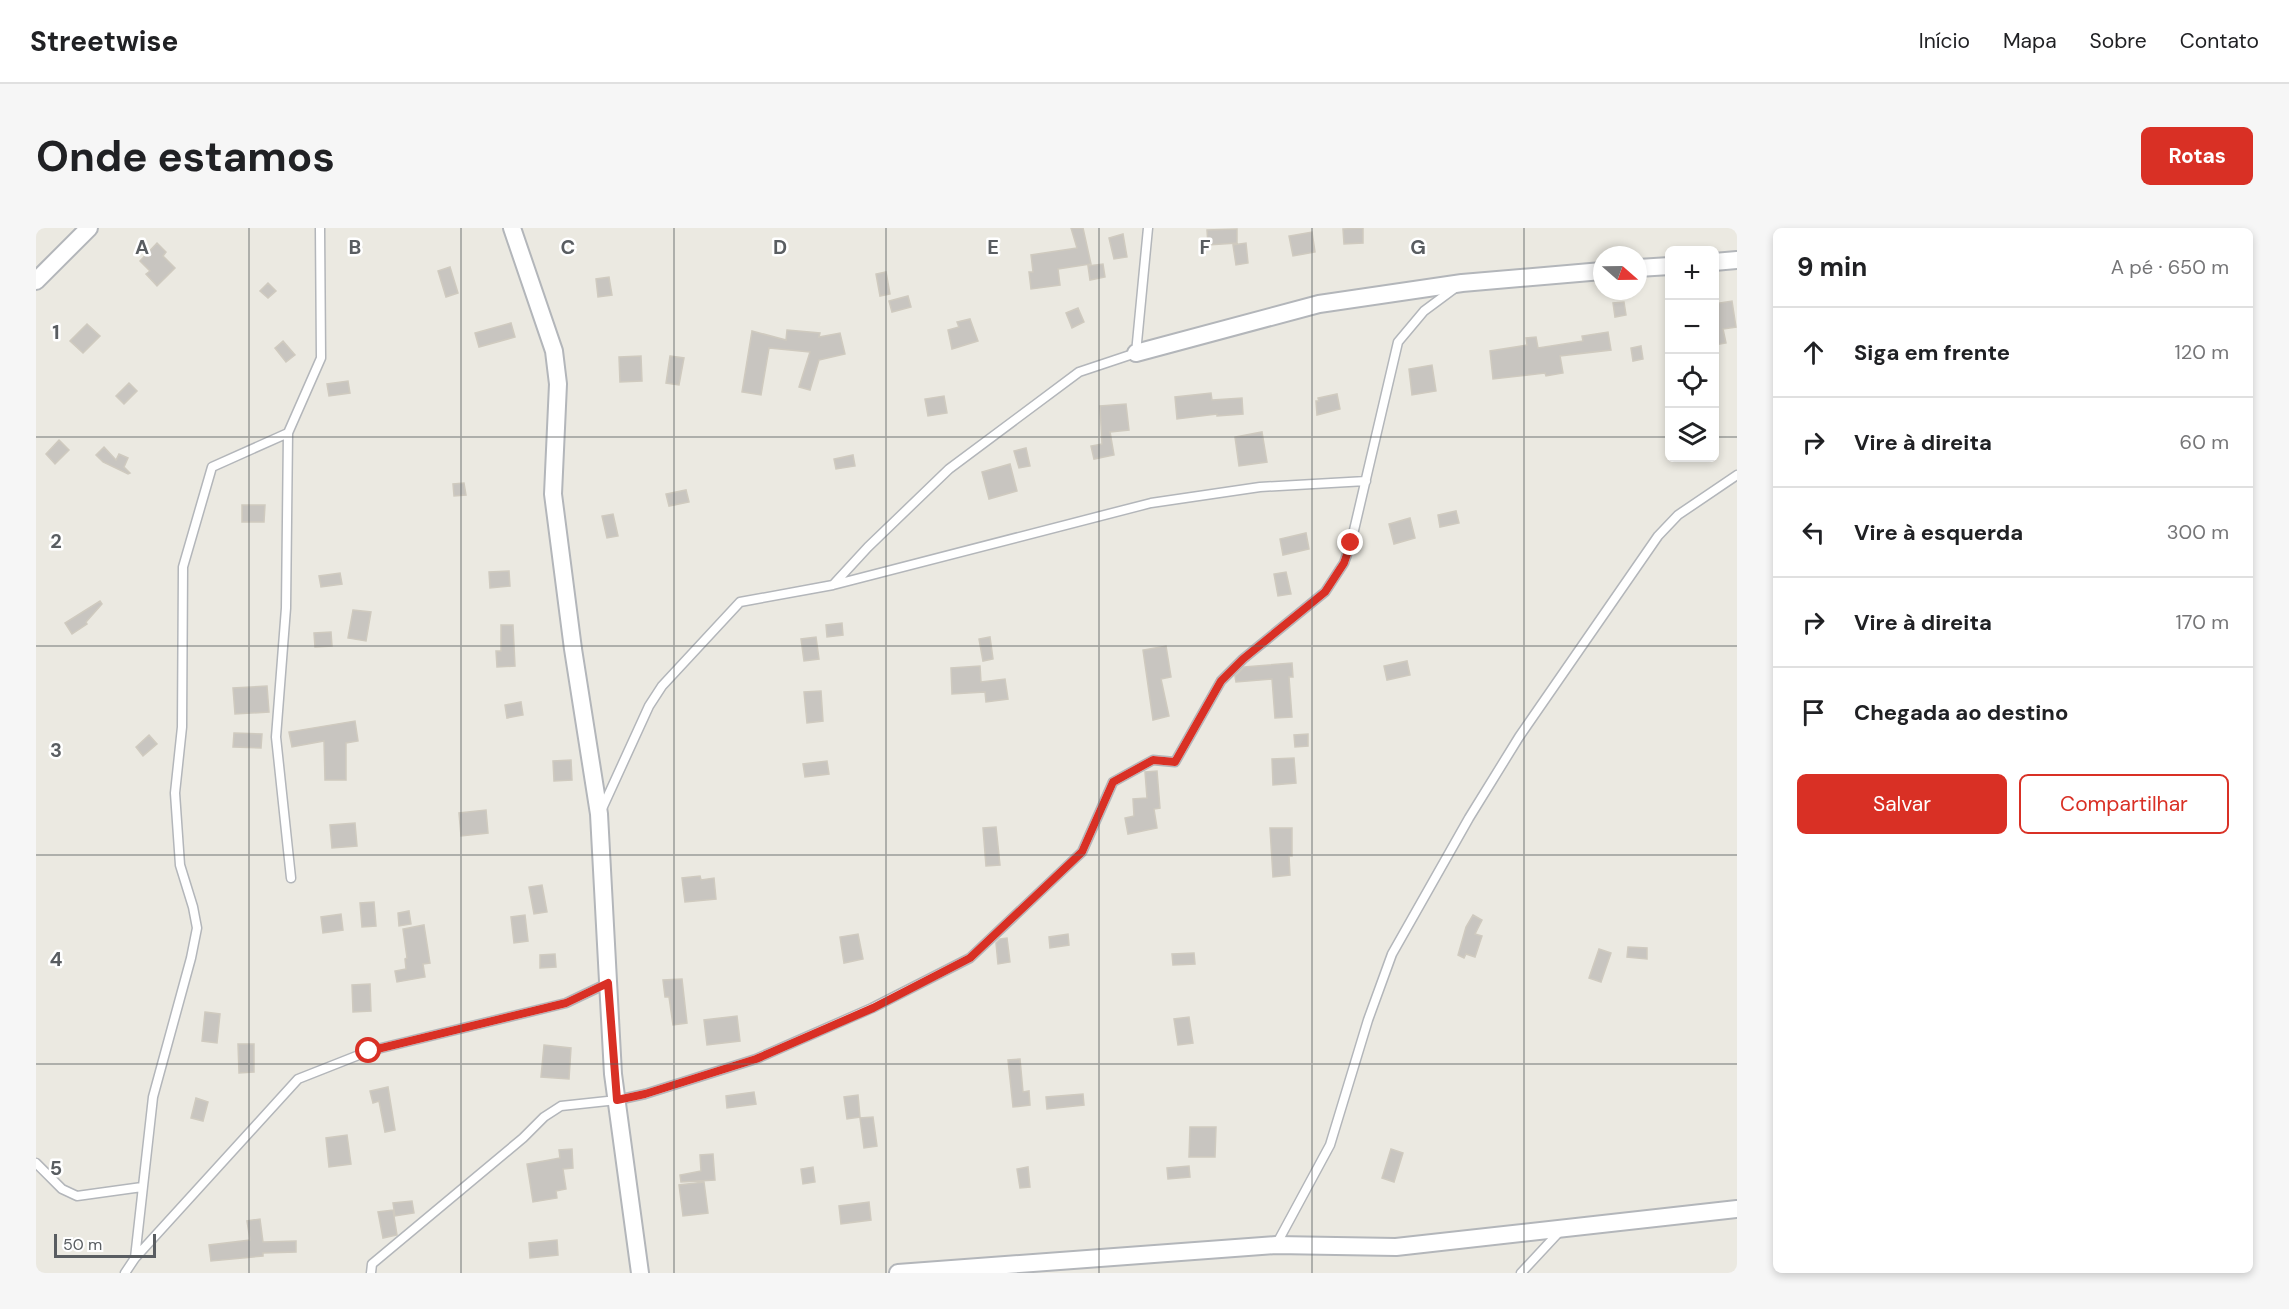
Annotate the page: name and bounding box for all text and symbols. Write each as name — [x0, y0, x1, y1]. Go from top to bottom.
text: Streetwise — [30, 23, 178, 60]
text: Início — [1919, 27, 1970, 55]
text: Mapa — [2003, 27, 2057, 55]
text: Sobre — [2090, 27, 2147, 55]
text: Contato — [2180, 27, 2259, 55]
button: Rotas — [2141, 127, 2253, 185]
text: Onde estamos — [36, 129, 335, 184]
text: A — [135, 234, 149, 260]
text: B — [349, 234, 361, 260]
text: C — [561, 234, 575, 260]
text: D — [773, 234, 787, 260]
text: E — [987, 234, 999, 260]
text: F — [1199, 234, 1211, 260]
text: G — [1410, 234, 1426, 260]
north arrow — [1593, 246, 1647, 300]
map controls — [1665, 246, 1719, 462]
button: + — [1665, 246, 1719, 300]
text: 9 min — [1797, 250, 1867, 284]
text: A pé · 650 m — [2111, 254, 2229, 280]
button: − — [1665, 300, 1719, 354]
text: 1 — [52, 319, 60, 345]
icon: ahead — [1797, 336, 1830, 369]
text: Siga em frente — [1854, 338, 2010, 367]
text: 120 m — [2175, 339, 2229, 365]
button: locate — [1665, 354, 1719, 408]
button: layers — [1665, 408, 1719, 462]
icon: right — [1797, 426, 1830, 459]
text: Vire à direita — [1854, 428, 1992, 457]
text: 60 m — [2180, 429, 2229, 455]
icon: left — [1797, 516, 1830, 549]
text: Vire à esquerda — [1854, 518, 2023, 547]
text: 300 m — [2167, 519, 2229, 545]
text: 2 — [50, 528, 62, 554]
route end — [1337, 529, 1363, 555]
icon: right — [1797, 606, 1830, 639]
text: Vire à direita — [1854, 608, 1992, 637]
text: 170 m — [2176, 609, 2229, 635]
icon: arrive — [1797, 696, 1830, 729]
text: Chegada ao destino — [1854, 698, 2068, 727]
text: 3 — [50, 737, 62, 763]
button: Salvar — [1797, 774, 2007, 834]
button: Compartilhar — [2019, 774, 2229, 834]
text: 4 — [50, 946, 63, 972]
route start — [355, 1037, 381, 1063]
text: 5 — [50, 1155, 62, 1181]
scale bar — [54, 1231, 156, 1258]
text: 50 m — [63, 1234, 102, 1255]

